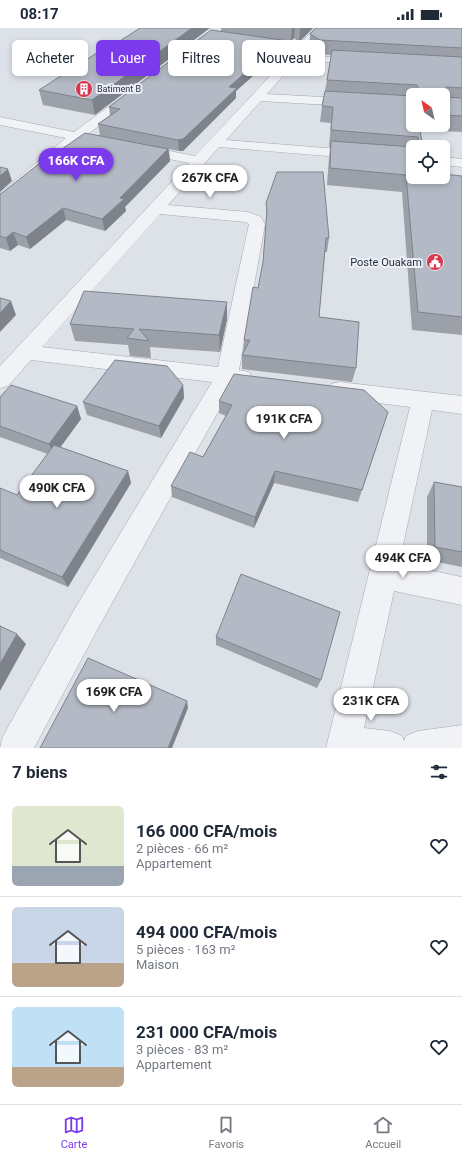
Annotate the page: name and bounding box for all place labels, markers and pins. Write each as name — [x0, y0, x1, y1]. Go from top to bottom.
building icon: Batiment B — [74, 79, 94, 99]
place label: Batiment B — [97, 84, 141, 94]
pin: 166K CFA — [35, 148, 117, 182]
pin: 267K CFA — [169, 165, 251, 199]
public building icon: Poste Ouakam — [425, 252, 445, 272]
place label: Poste Ouakam — [350, 256, 422, 269]
pin: 191K CFA — [243, 406, 325, 440]
pin: 490K CFA — [16, 475, 98, 509]
pin: 494K CFA — [362, 545, 444, 579]
pin: 169K CFA — [73, 679, 155, 713]
pin: 231K CFA — [330, 688, 412, 722]

